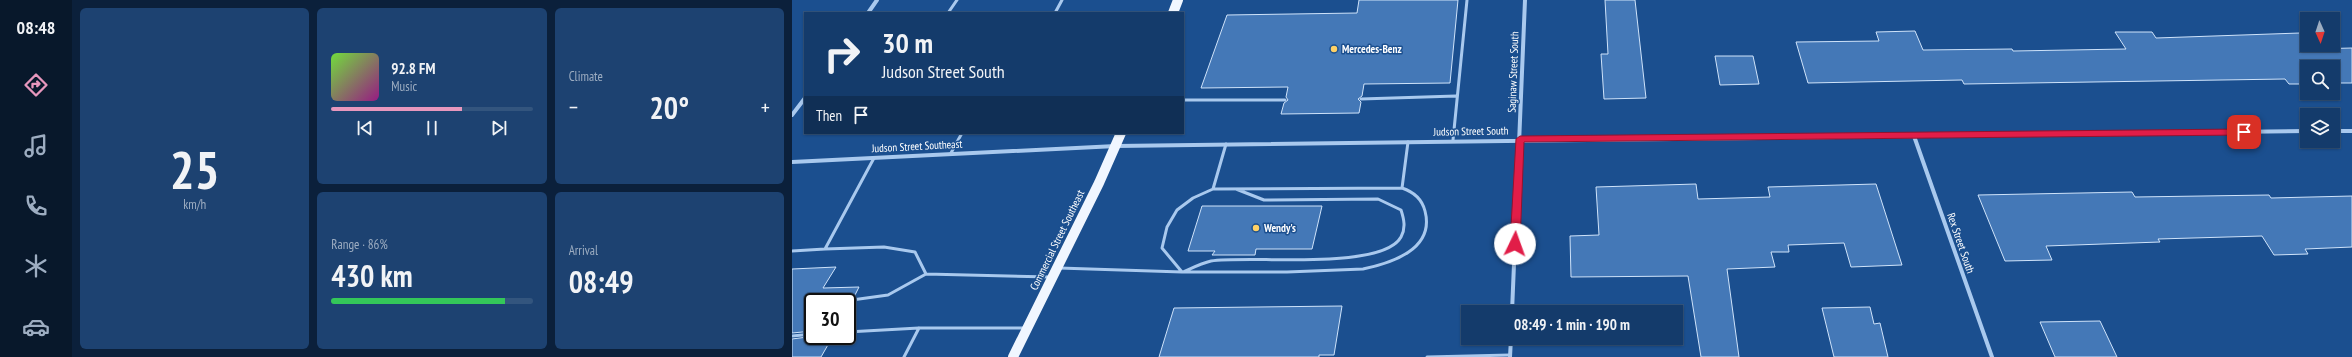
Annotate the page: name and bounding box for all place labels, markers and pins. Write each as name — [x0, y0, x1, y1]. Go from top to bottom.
place label: Mercedes-Benz — [1342, 42, 1402, 56]
marker: Mercedes-Benz — [1329, 44, 1339, 54]
pin — [2227, 115, 2261, 149]
place label: Wendy's — [1263, 221, 1296, 235]
marker: Wendy's — [1251, 223, 1261, 233]

